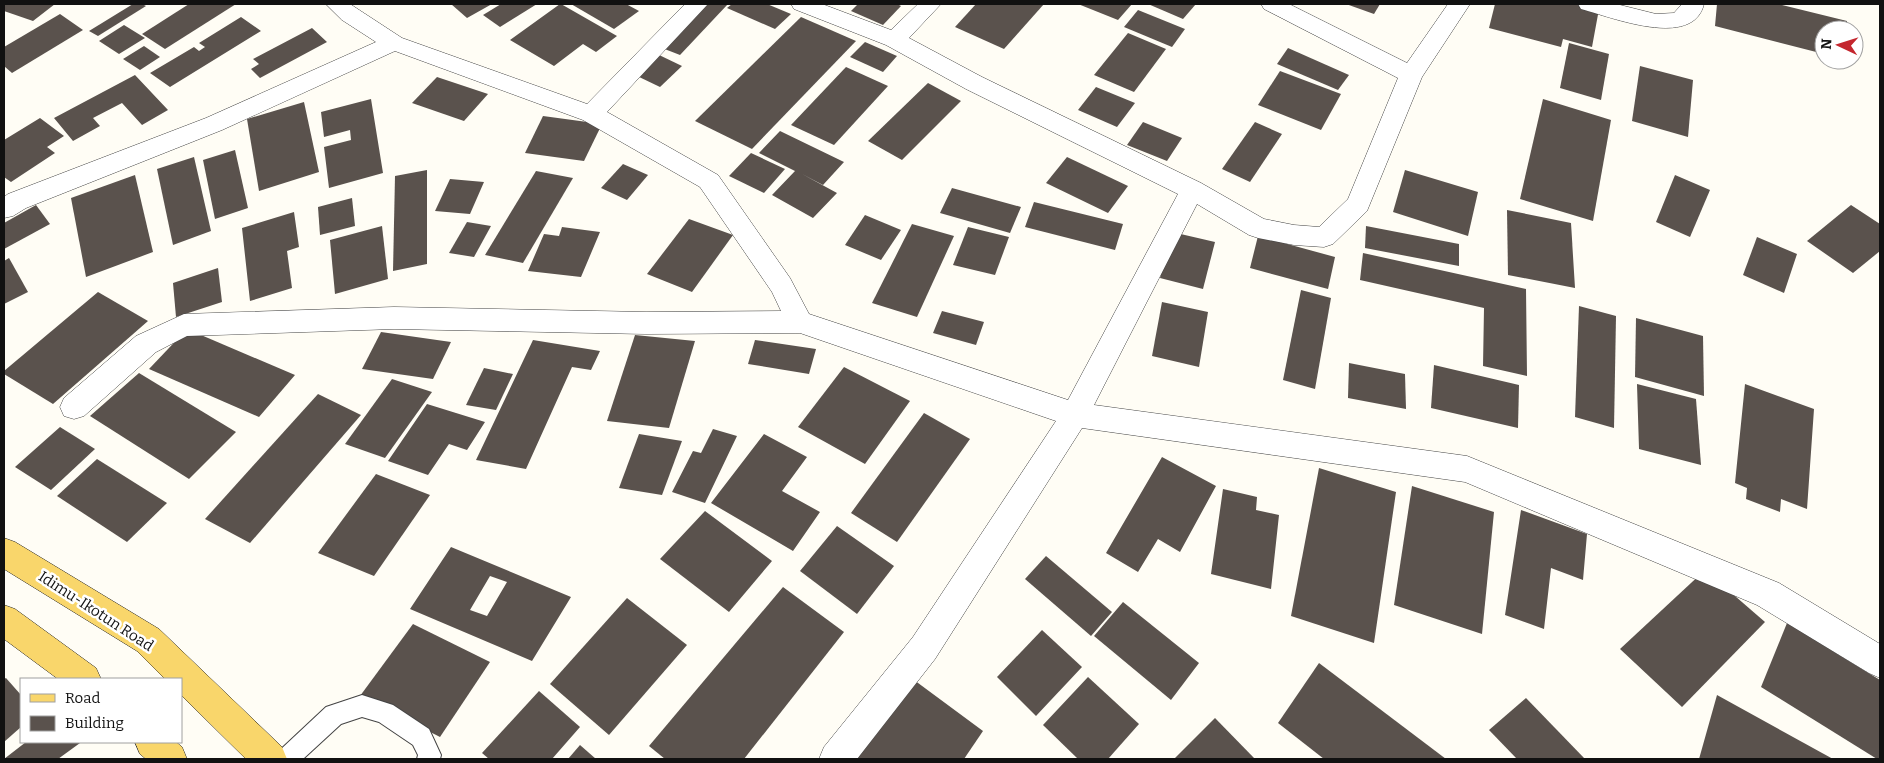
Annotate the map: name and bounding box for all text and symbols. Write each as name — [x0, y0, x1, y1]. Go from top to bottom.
north arrow — [1814, 20, 1864, 70]
text: N — [1818, 38, 1835, 50]
street label: Idimu-Ikotun Road — [35, 567, 157, 655]
legend — [20, 678, 182, 743]
text: Road — [65, 689, 100, 707]
text: Building — [65, 714, 124, 732]

